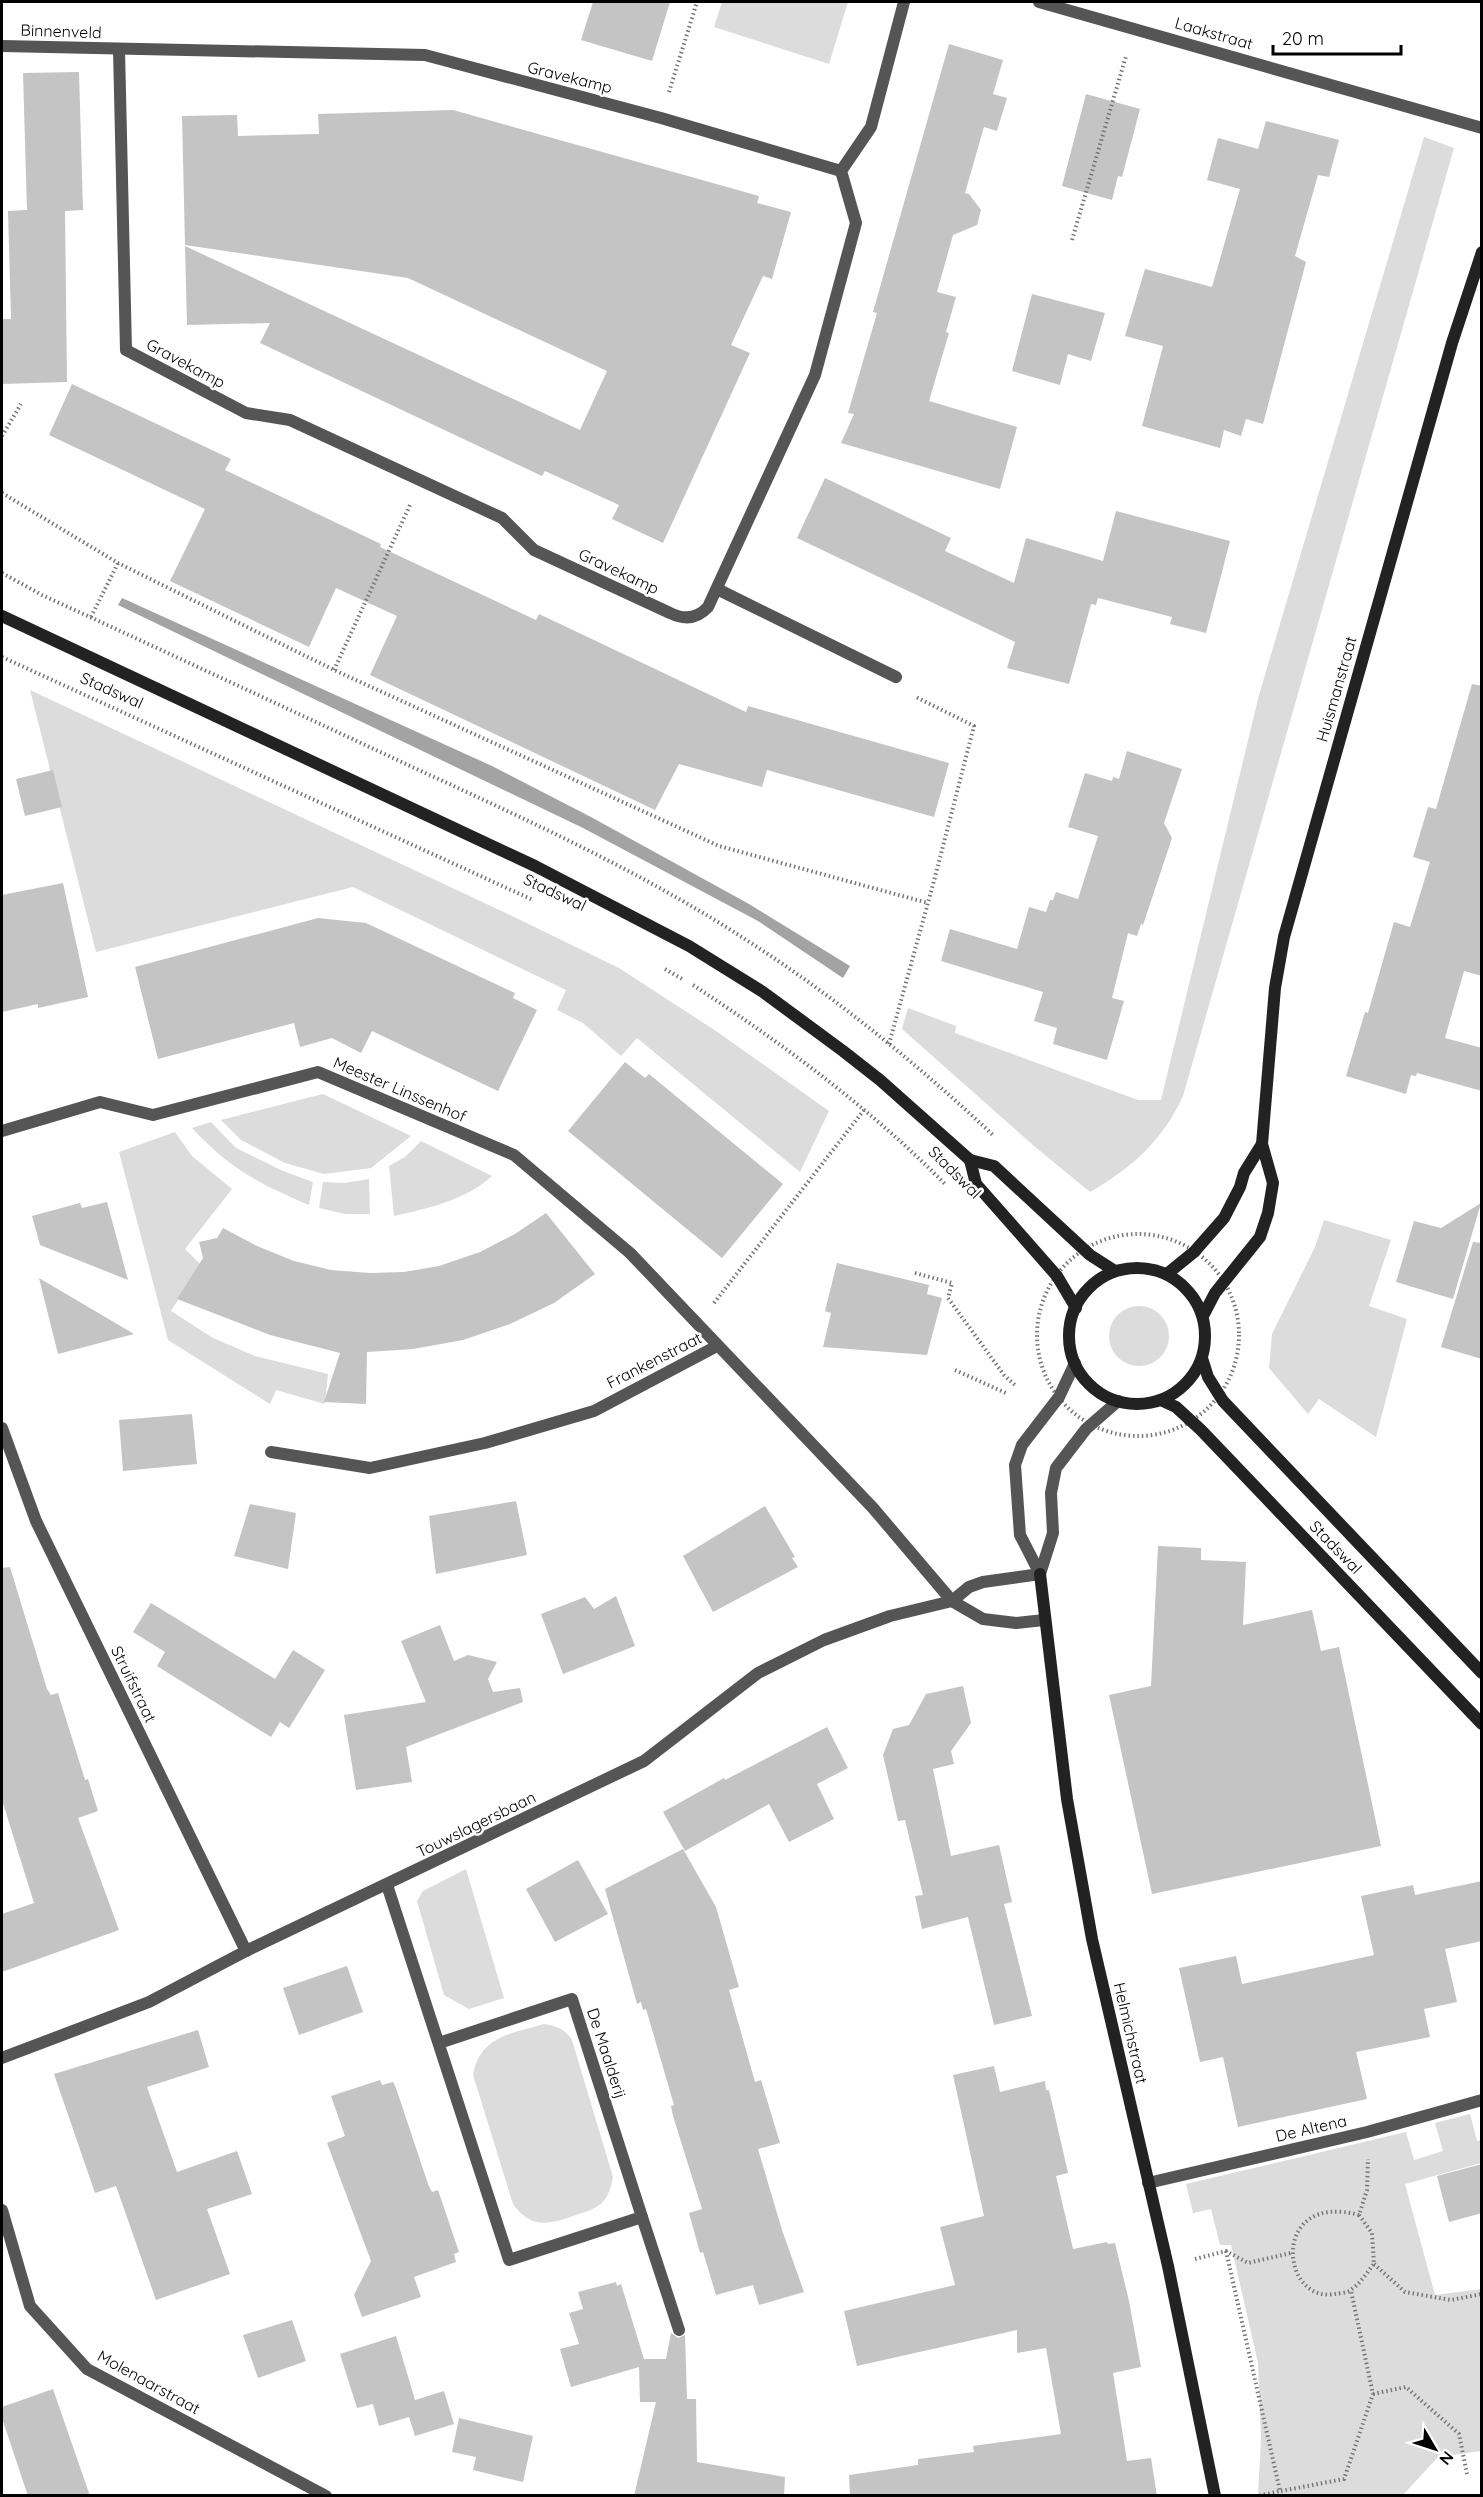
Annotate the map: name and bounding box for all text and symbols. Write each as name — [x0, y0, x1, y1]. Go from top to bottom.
street label: Laakstraat — [1173, 12, 1255, 54]
scale bar — [1273, 18, 1400, 56]
street label: Binnenveld — [20, 20, 102, 42]
text: 20 m — [1282, 27, 1324, 50]
street label: Gravekamp — [526, 57, 614, 97]
street label: Gravekamp — [143, 334, 229, 392]
street label: Gravekamp — [576, 544, 662, 598]
street label: Huismanstraat — [1311, 634, 1361, 744]
street label: Stadswal — [77, 667, 147, 713]
street label: Stadswal — [521, 869, 589, 915]
street label: Meester Linssenhof — [330, 1052, 470, 1126]
street label: Stadswal — [924, 1141, 986, 1203]
street label: Frankenstraat — [603, 1327, 705, 1393]
street label: Stadswal — [1306, 1516, 1366, 1578]
street label: Struifstraat — [107, 1642, 161, 1726]
street label: Touwslagersbaan — [413, 1786, 539, 1862]
street label: Helmichstraat — [1110, 1980, 1152, 2086]
street label: De Maalderij — [583, 2005, 631, 2101]
street label: De Altena — [1273, 2110, 1349, 2146]
street label: Molenaarstraat — [94, 2346, 204, 2418]
north arrow — [1405, 2419, 1465, 2479]
text: N — [1435, 2448, 1458, 2469]

